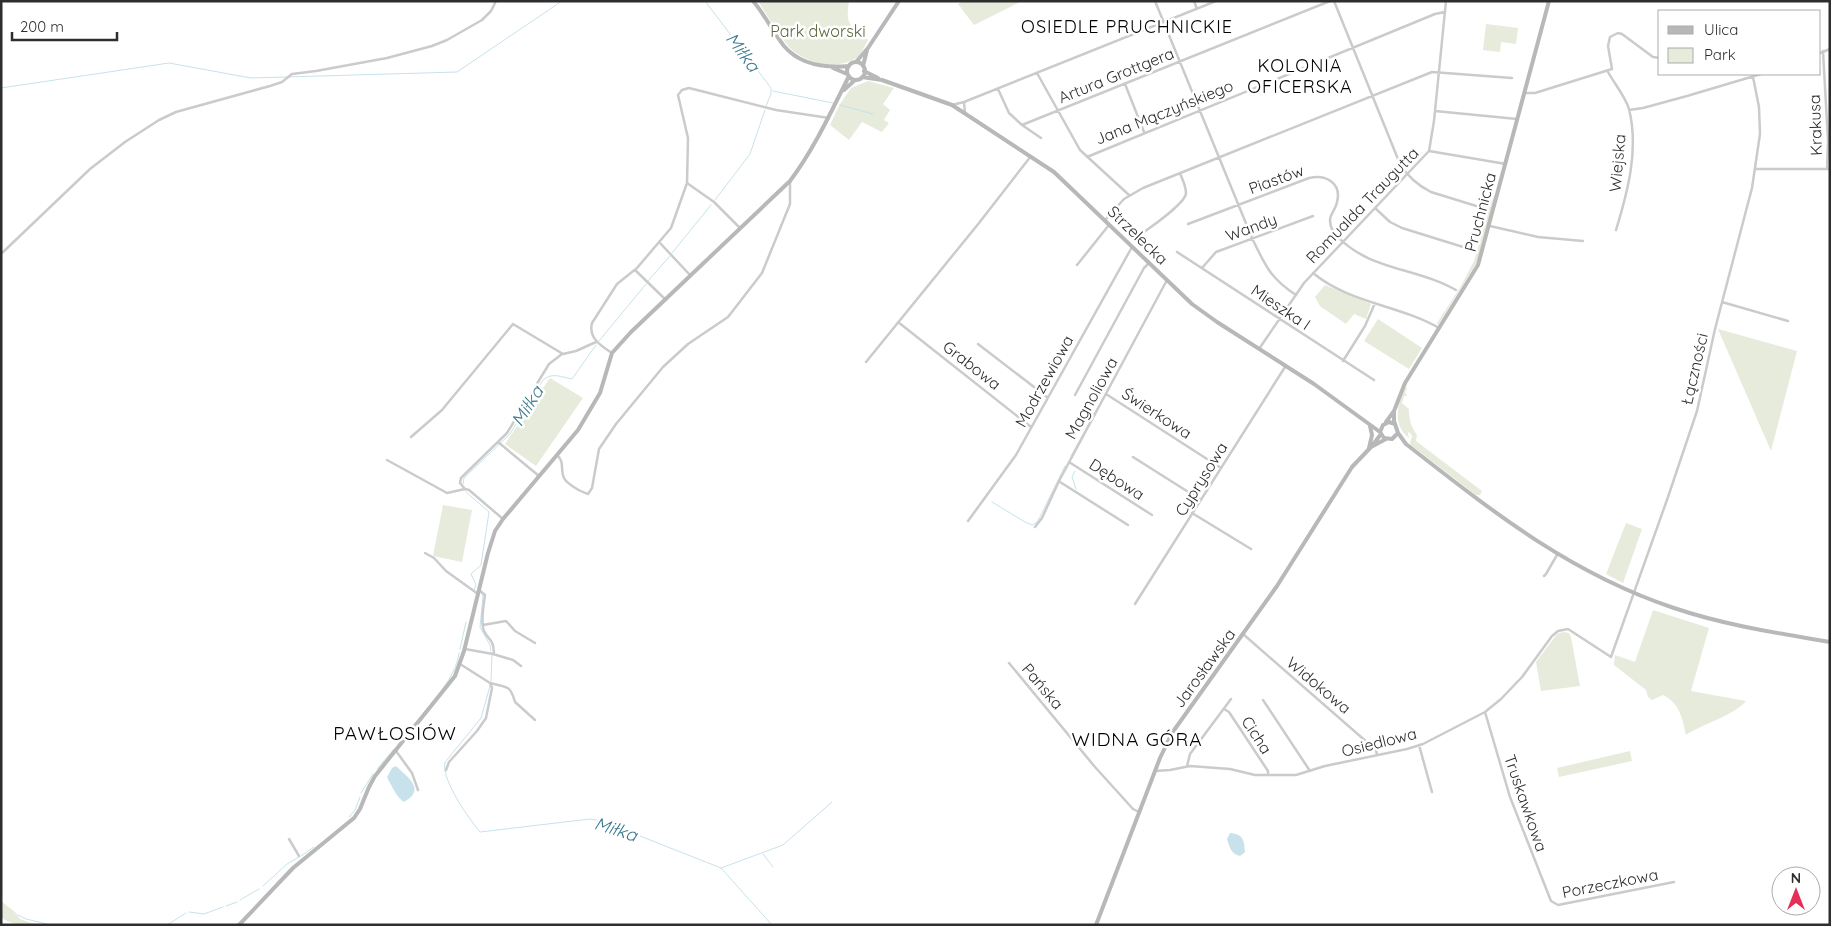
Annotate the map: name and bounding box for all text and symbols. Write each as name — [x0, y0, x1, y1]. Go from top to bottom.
scale bar — [12, 10, 118, 42]
legend — [1658, 10, 1821, 75]
district label: OSIEDLE PRUCHNICKIE — [1021, 15, 1233, 38]
text: 200 m — [20, 17, 64, 36]
text: Ulica — [1704, 20, 1738, 39]
park label: Park dworski — [770, 21, 866, 41]
water label: Miłka — [721, 28, 766, 77]
street label: Artura Grottgera — [1055, 43, 1177, 107]
text: Park — [1704, 45, 1736, 64]
district label: KOLONIA OFICERSKA — [1247, 54, 1353, 98]
street label: Jana Mączyńskiego — [1092, 75, 1236, 149]
street label: Krakusa — [1804, 94, 1826, 156]
street label: Wiejska — [1605, 133, 1629, 193]
street label: Romualda Traugutta — [1301, 143, 1423, 267]
street label: Piastów — [1246, 160, 1306, 198]
street label: Pruchnicka — [1460, 170, 1500, 254]
street label: Strzelecka — [1104, 201, 1172, 269]
street label: Wandy — [1223, 209, 1279, 245]
street label: Mieszka I — [1247, 280, 1315, 334]
street label: Modrzewiowa — [1010, 331, 1078, 431]
street label: Łączności — [1676, 331, 1712, 407]
street label: Grabowa — [939, 336, 1005, 394]
street label: Magnoliowa — [1060, 354, 1122, 442]
water label: Miłka — [506, 381, 549, 430]
street label: Świerkowa — [1118, 383, 1196, 443]
street label: Cyprysowa — [1170, 438, 1232, 520]
street label: Dębowa — [1086, 454, 1148, 504]
street label: Jarosławska — [1169, 625, 1239, 711]
street label: Widokowa — [1283, 652, 1355, 718]
street label: Pańska — [1018, 659, 1068, 713]
street label: Cicha — [1237, 712, 1277, 758]
district label: PAWŁOSIÓW — [333, 721, 457, 745]
street label: Osiedlowa — [1339, 723, 1419, 761]
district label: WIDNA GÓRA — [1072, 727, 1202, 751]
street label: Truskawkowa — [1500, 752, 1552, 854]
water label: Miłka — [592, 811, 641, 847]
street label: Porzeczkowa — [1560, 864, 1660, 902]
north arrow — [1771, 866, 1821, 916]
text: N — [1791, 869, 1801, 887]

